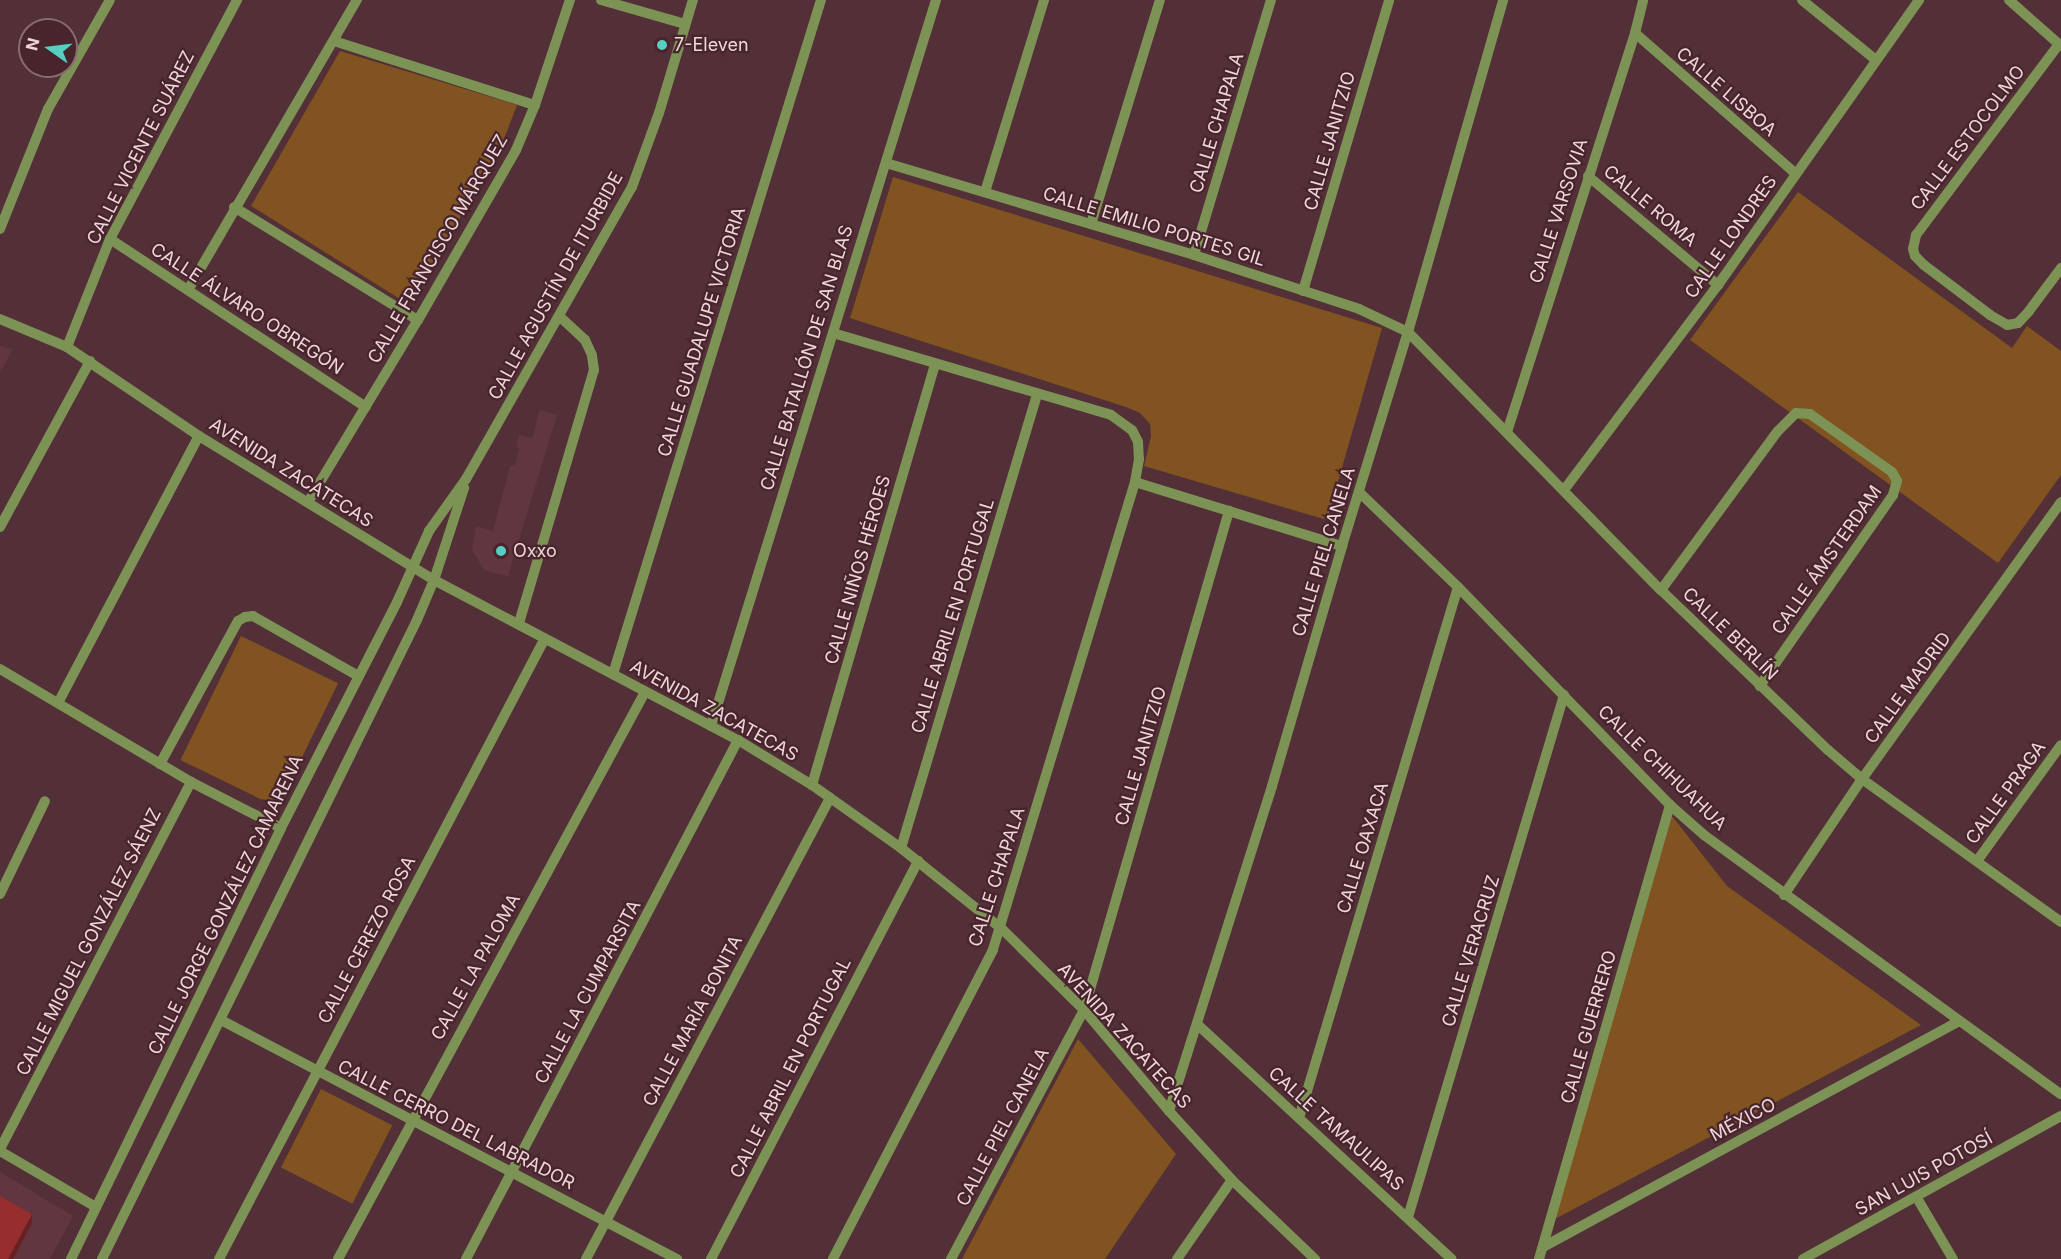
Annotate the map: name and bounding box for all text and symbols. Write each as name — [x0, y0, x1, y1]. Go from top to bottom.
north arrow — [18, 18, 78, 78]
place label: 7-Eleven — [674, 34, 749, 56]
text: N — [21, 36, 44, 52]
marker: 7-Eleven — [655, 38, 669, 52]
street label: CALLE LISBOA — [1672, 43, 1780, 141]
street label: CALLE VICENTE SUÁREZ — [83, 48, 199, 248]
street label: CALLE CHAPALA — [1185, 50, 1249, 196]
street label: CALLE ESTOCOLMO — [1906, 61, 2030, 215]
street label: CALLE JANITZIO — [1300, 69, 1360, 213]
street label: CALLE FRANCISCO MÁRQUEZ — [363, 131, 513, 367]
street label: CALLE VARSOVIA — [1525, 136, 1593, 286]
street label: CALLE ROMA — [1599, 161, 1701, 251]
street label: CALLE AGUSTÍN DE ITURBIDE — [484, 168, 628, 404]
street label: CALLE LONDRES — [1680, 171, 1782, 303]
street label: CALLE EMILIO PORTES GIL — [1040, 183, 1268, 271]
street label: CALLE GUADALUPE VICTORIA — [654, 204, 750, 460]
street label: CALLE BATALLÓN DE SAN BLAS — [756, 223, 858, 493]
street label: CALLE ÁLVARO OBREGÓN — [147, 239, 347, 379]
street label: AVENIDA ZACATECAS — [205, 414, 377, 532]
street label: CALLE PIEL CANELA — [1288, 465, 1360, 639]
street label: CALLE NIÑOS HÉROES — [821, 473, 895, 667]
street label: CALLE ÁMSTERDAM — [1767, 481, 1887, 639]
street label: CALLE ABRIL EN PORTUGAL — [907, 496, 999, 736]
place label: Oxxo — [513, 540, 557, 562]
marker: Oxxo — [494, 544, 508, 558]
street label: CALLE BERLÍN — [1678, 583, 1782, 685]
street label: CALLE MADRID — [1860, 628, 1956, 748]
street label: AVENIDA ZACATECAS — [626, 656, 802, 766]
street label: CALLE JANITZIO — [1111, 684, 1171, 828]
street label: CALLE CHIHUAHUA — [1593, 701, 1731, 835]
street label: CALLE PRAGA — [1961, 737, 2051, 849]
street label: CALLE JORGE GONZÁLEZ CAMARENA — [144, 752, 308, 1058]
street label: CALLE OAXACA — [1333, 780, 1393, 916]
street label: CALLE CHAPALA — [964, 804, 1030, 950]
street label: CALLE MIGUEL GONZÁLEZ SÁENZ — [12, 805, 166, 1079]
street label: CALLE CEREZO ROSA — [314, 853, 420, 1027]
street label: CALLE VERACRUZ — [1438, 873, 1504, 1029]
street label: CALLE LA PALOMA — [427, 890, 525, 1044]
street label: CALLE LA CUMPARSITA — [530, 896, 646, 1088]
street label: CALLE MARÍA BONITA — [639, 932, 747, 1110]
street label: CALLE GUERRERO — [1557, 948, 1621, 1106]
street label: CALLE ABRIL EN PORTUGAL — [726, 954, 856, 1182]
street label: AVENIDA ZACATECAS — [1053, 959, 1195, 1113]
street label: CALLE PIEL CANELA — [952, 1044, 1054, 1210]
street label: CALLE CERRO DEL LABRADOR — [334, 1056, 578, 1194]
street label: CALLE TAMAULIPAS — [1264, 1062, 1408, 1196]
street label: MÉXICO — [1707, 1094, 1779, 1146]
street label: SAN LUIS POTOSÍ — [1852, 1127, 1996, 1221]

